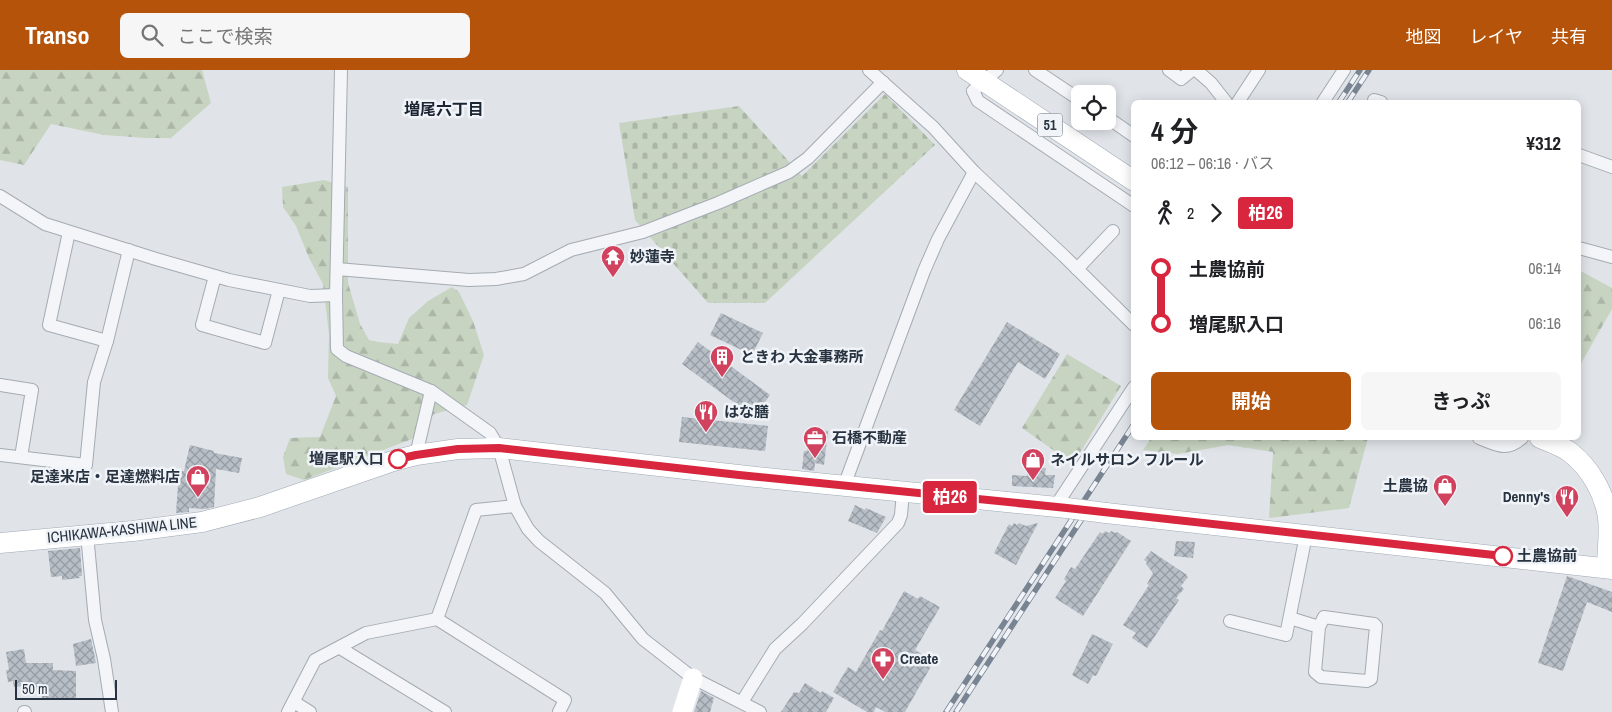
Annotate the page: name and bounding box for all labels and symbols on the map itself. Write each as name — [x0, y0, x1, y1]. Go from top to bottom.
district label: 増尾六丁目 — [404, 98, 484, 120]
road number: 51 — [1038, 114, 1062, 136]
temple icon: 妙蓮寺 — [600, 244, 626, 278]
place label: 妙蓮寺 — [630, 246, 675, 267]
building icon: ときわ 大金事務所 — [709, 344, 735, 378]
place label: ときわ 大金事務所 — [740, 346, 863, 367]
restaurant icon: はな膳 — [693, 399, 719, 433]
place label: はな膳 — [724, 401, 769, 422]
office icon: 石橋不動産 — [802, 425, 828, 459]
place label: 石橋不動産 — [832, 427, 907, 448]
shop icon: ネイルサロン フルール — [1020, 447, 1046, 481]
place label: 増尾駅入口 — [309, 448, 384, 469]
marker: 増尾駅入口 — [388, 449, 408, 469]
place label: ネイルサロン フルール — [1050, 449, 1203, 470]
shop icon: 足達米店・足達燃料店 — [185, 464, 211, 498]
place label: 足達米店・足達燃料店 — [30, 466, 180, 487]
shop icon: 土農協 — [1432, 473, 1458, 507]
place label: 土農協 — [1383, 475, 1428, 496]
line badge: 柏26 — [921, 481, 979, 513]
restaurant icon: Denny's — [1554, 484, 1580, 518]
place label: Denny's — [1503, 486, 1550, 507]
street label: ICHIKAWA-KASHIWA LINE — [46, 511, 198, 548]
place label: 土農協前 — [1517, 545, 1577, 566]
marker: 土農協前 — [1493, 546, 1513, 566]
pharmacy icon: Create — [870, 646, 896, 680]
place label: Create — [900, 648, 938, 669]
scale bar — [15, 677, 118, 700]

